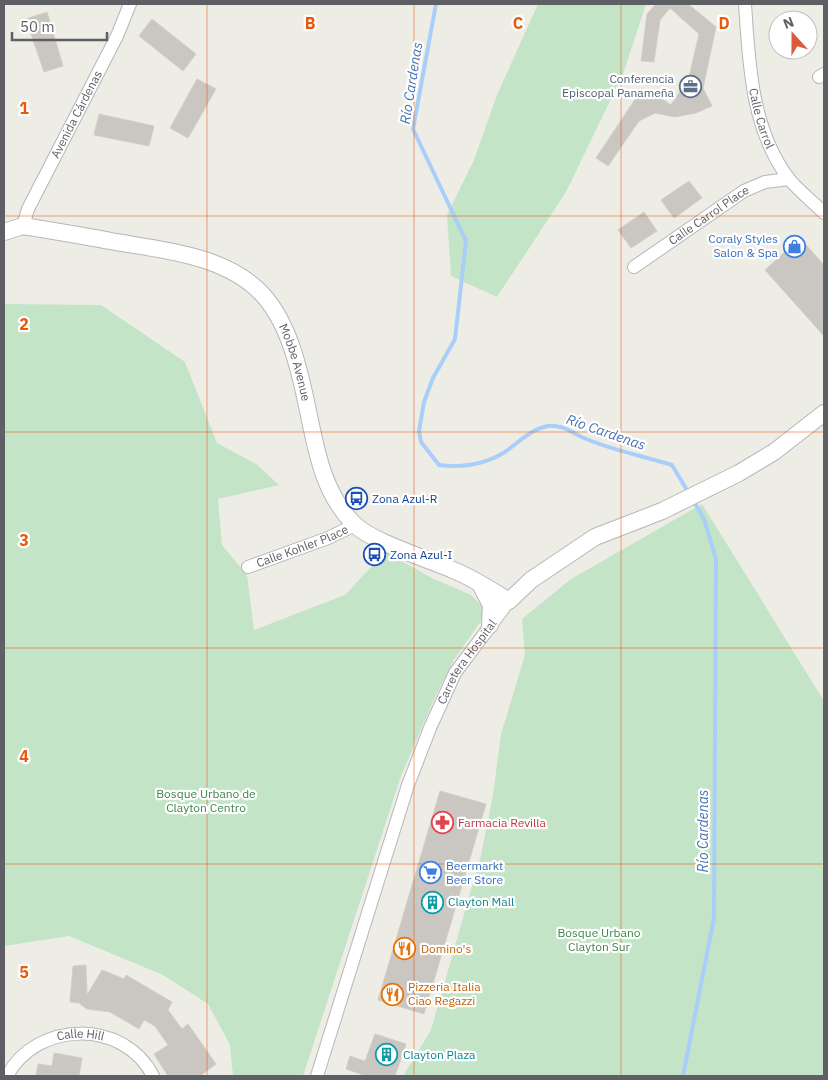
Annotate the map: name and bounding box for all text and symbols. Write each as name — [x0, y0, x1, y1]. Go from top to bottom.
scale bar — [12, 10, 108, 42]
north arrow — [768, 10, 818, 60]
text: B — [305, 13, 316, 33]
text: C — [513, 13, 523, 33]
text: D — [718, 13, 730, 33]
text: N — [780, 13, 796, 33]
text: 50 m — [20, 17, 55, 36]
water label: Río Cardenas — [396, 40, 426, 125]
street label: Avenida Cárdenas — [47, 68, 105, 161]
place label: Conferencia Episcopal Panameña — [562, 71, 675, 100]
office icon: Conferencia Episcopal Panameña — [678, 74, 702, 98]
street label: Calle Carrol — [746, 87, 778, 151]
text: 1 — [19, 98, 29, 118]
street label: Calle Carrol Place — [665, 182, 751, 248]
place label: Coraly Styles Salon & Spa — [708, 231, 779, 260]
shop icon: Coraly Styles Salon & Spa — [782, 234, 806, 258]
text: 2 — [19, 314, 29, 334]
street label: Mobbe Avenue — [276, 321, 314, 403]
water label: Río Cardenas — [564, 410, 648, 454]
bus stop icon: Zona Azul-R — [344, 487, 368, 511]
place label: Zona Azul-R — [372, 491, 438, 506]
street label: Calle Kohler Place — [254, 521, 351, 570]
text: 3 — [19, 530, 29, 550]
bus stop icon: Zona Azul-I — [362, 543, 386, 567]
place label: Zona Azul-I — [390, 547, 452, 562]
street label: Carretera Hospital — [434, 616, 500, 707]
text: 4 — [19, 746, 29, 766]
park label: Bosque Urbano de Clayton Centro — [156, 786, 256, 815]
water label: Río Cardenas — [694, 789, 712, 872]
pharmacy icon: Farmacia Revilla — [430, 811, 454, 835]
place label: Farmacia Revilla — [458, 815, 547, 830]
place label: Beermarkt Beer Store — [446, 858, 503, 887]
supermarket icon: Beermarkt Beer Store — [418, 861, 442, 885]
building icon: Clayton Mall — [420, 890, 444, 914]
place label: Clayton Mall — [448, 894, 514, 909]
park label: Bosque Urbano Clayton Sur — [557, 925, 641, 954]
restaurant icon: Domino's — [393, 937, 417, 961]
place label: Domino's — [421, 941, 471, 956]
text: 5 — [19, 962, 29, 982]
place label: Pizzeria Italia Ciao Regazzi — [408, 979, 481, 1008]
restaurant icon: Pizzeria Italia Ciao Regazzi — [380, 982, 404, 1006]
street label: Calle Hill — [55, 1026, 106, 1044]
building icon: Clayton Plaza — [375, 1043, 399, 1067]
place label: Clayton Plaza — [403, 1047, 476, 1062]

